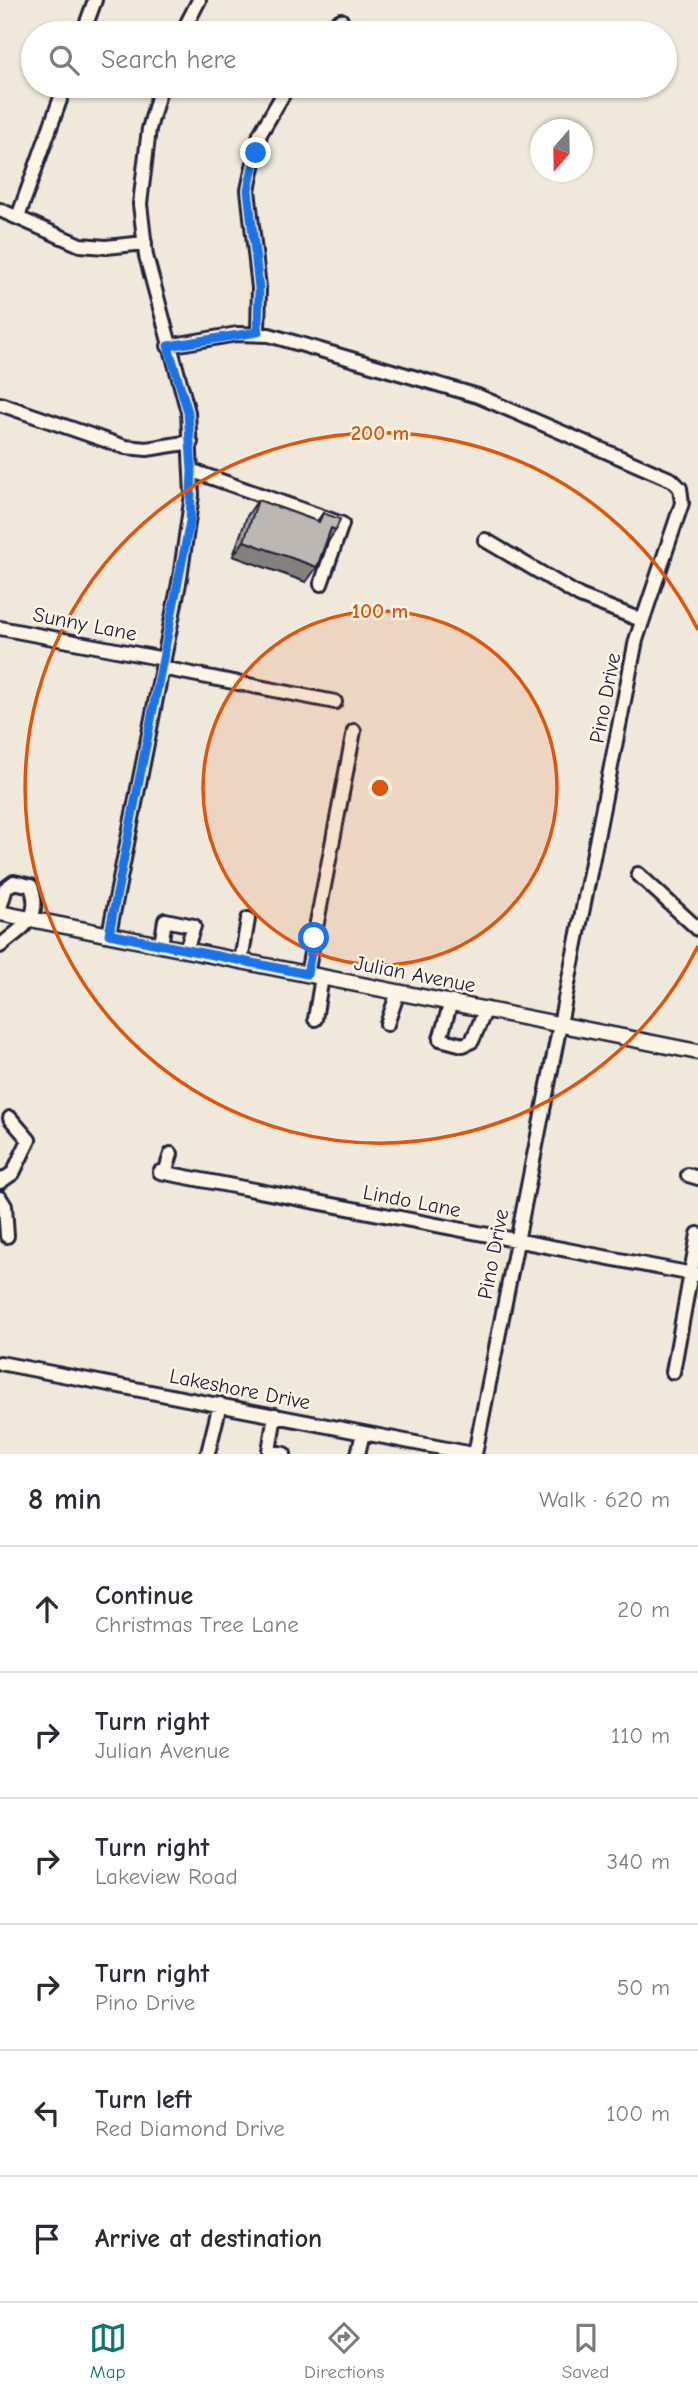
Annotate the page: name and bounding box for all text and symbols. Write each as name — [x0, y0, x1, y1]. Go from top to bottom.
search box — [21, 21, 677, 98]
icon: search — [45, 41, 83, 79]
text: Search here — [101, 45, 236, 75]
north arrow — [530, 119, 593, 182]
route end — [240, 137, 271, 168]
text: 200 m — [351, 421, 409, 445]
text: 100 m — [352, 599, 408, 623]
street label: Sunny Lane — [31, 602, 139, 646]
street label: Pino Drive — [584, 651, 626, 745]
centre of rings — [368, 776, 392, 800]
route start — [298, 922, 329, 953]
street label: Julian Avenue — [352, 950, 478, 998]
street label: Lindo Lane — [361, 1180, 463, 1222]
street label: Pino Drive — [472, 1207, 514, 1301]
street label: Lakeshore Drive — [168, 1364, 312, 1414]
text: 8 min — [28, 1482, 102, 1517]
text: Walk · 620 m — [539, 1486, 670, 1513]
text: Continue — [95, 1581, 193, 1611]
icon: ahead — [28, 1590, 66, 1628]
text: 20 m — [617, 1596, 670, 1623]
text: Christmas Tree Lane — [95, 1611, 299, 1638]
text: Turn right — [95, 1707, 209, 1737]
icon: right — [28, 1716, 66, 1754]
text: 110 m — [611, 1722, 670, 1749]
text: Julian Avenue — [95, 1737, 230, 1764]
text: Turn right — [95, 1833, 209, 1863]
icon: right — [28, 1842, 66, 1880]
text: 340 m — [607, 1848, 670, 1875]
text: Lakeview Road — [95, 1863, 238, 1890]
text: Turn right — [95, 1959, 209, 1989]
icon: right — [28, 1968, 66, 2006]
text: 50 m — [617, 1974, 670, 2001]
text: Pino Drive — [95, 1989, 195, 2016]
text: Turn left — [95, 2085, 192, 2115]
icon: left — [28, 2094, 66, 2132]
text: 100 m — [606, 2100, 670, 2127]
text: Red Diamond Drive — [95, 2115, 285, 2142]
icon: arrive — [28, 2220, 66, 2258]
text: Arrive at destination — [95, 2224, 322, 2254]
tab: Map — [89, 2319, 127, 2383]
tab: Directions — [304, 2319, 384, 2383]
tab: Saved — [562, 2319, 609, 2383]

